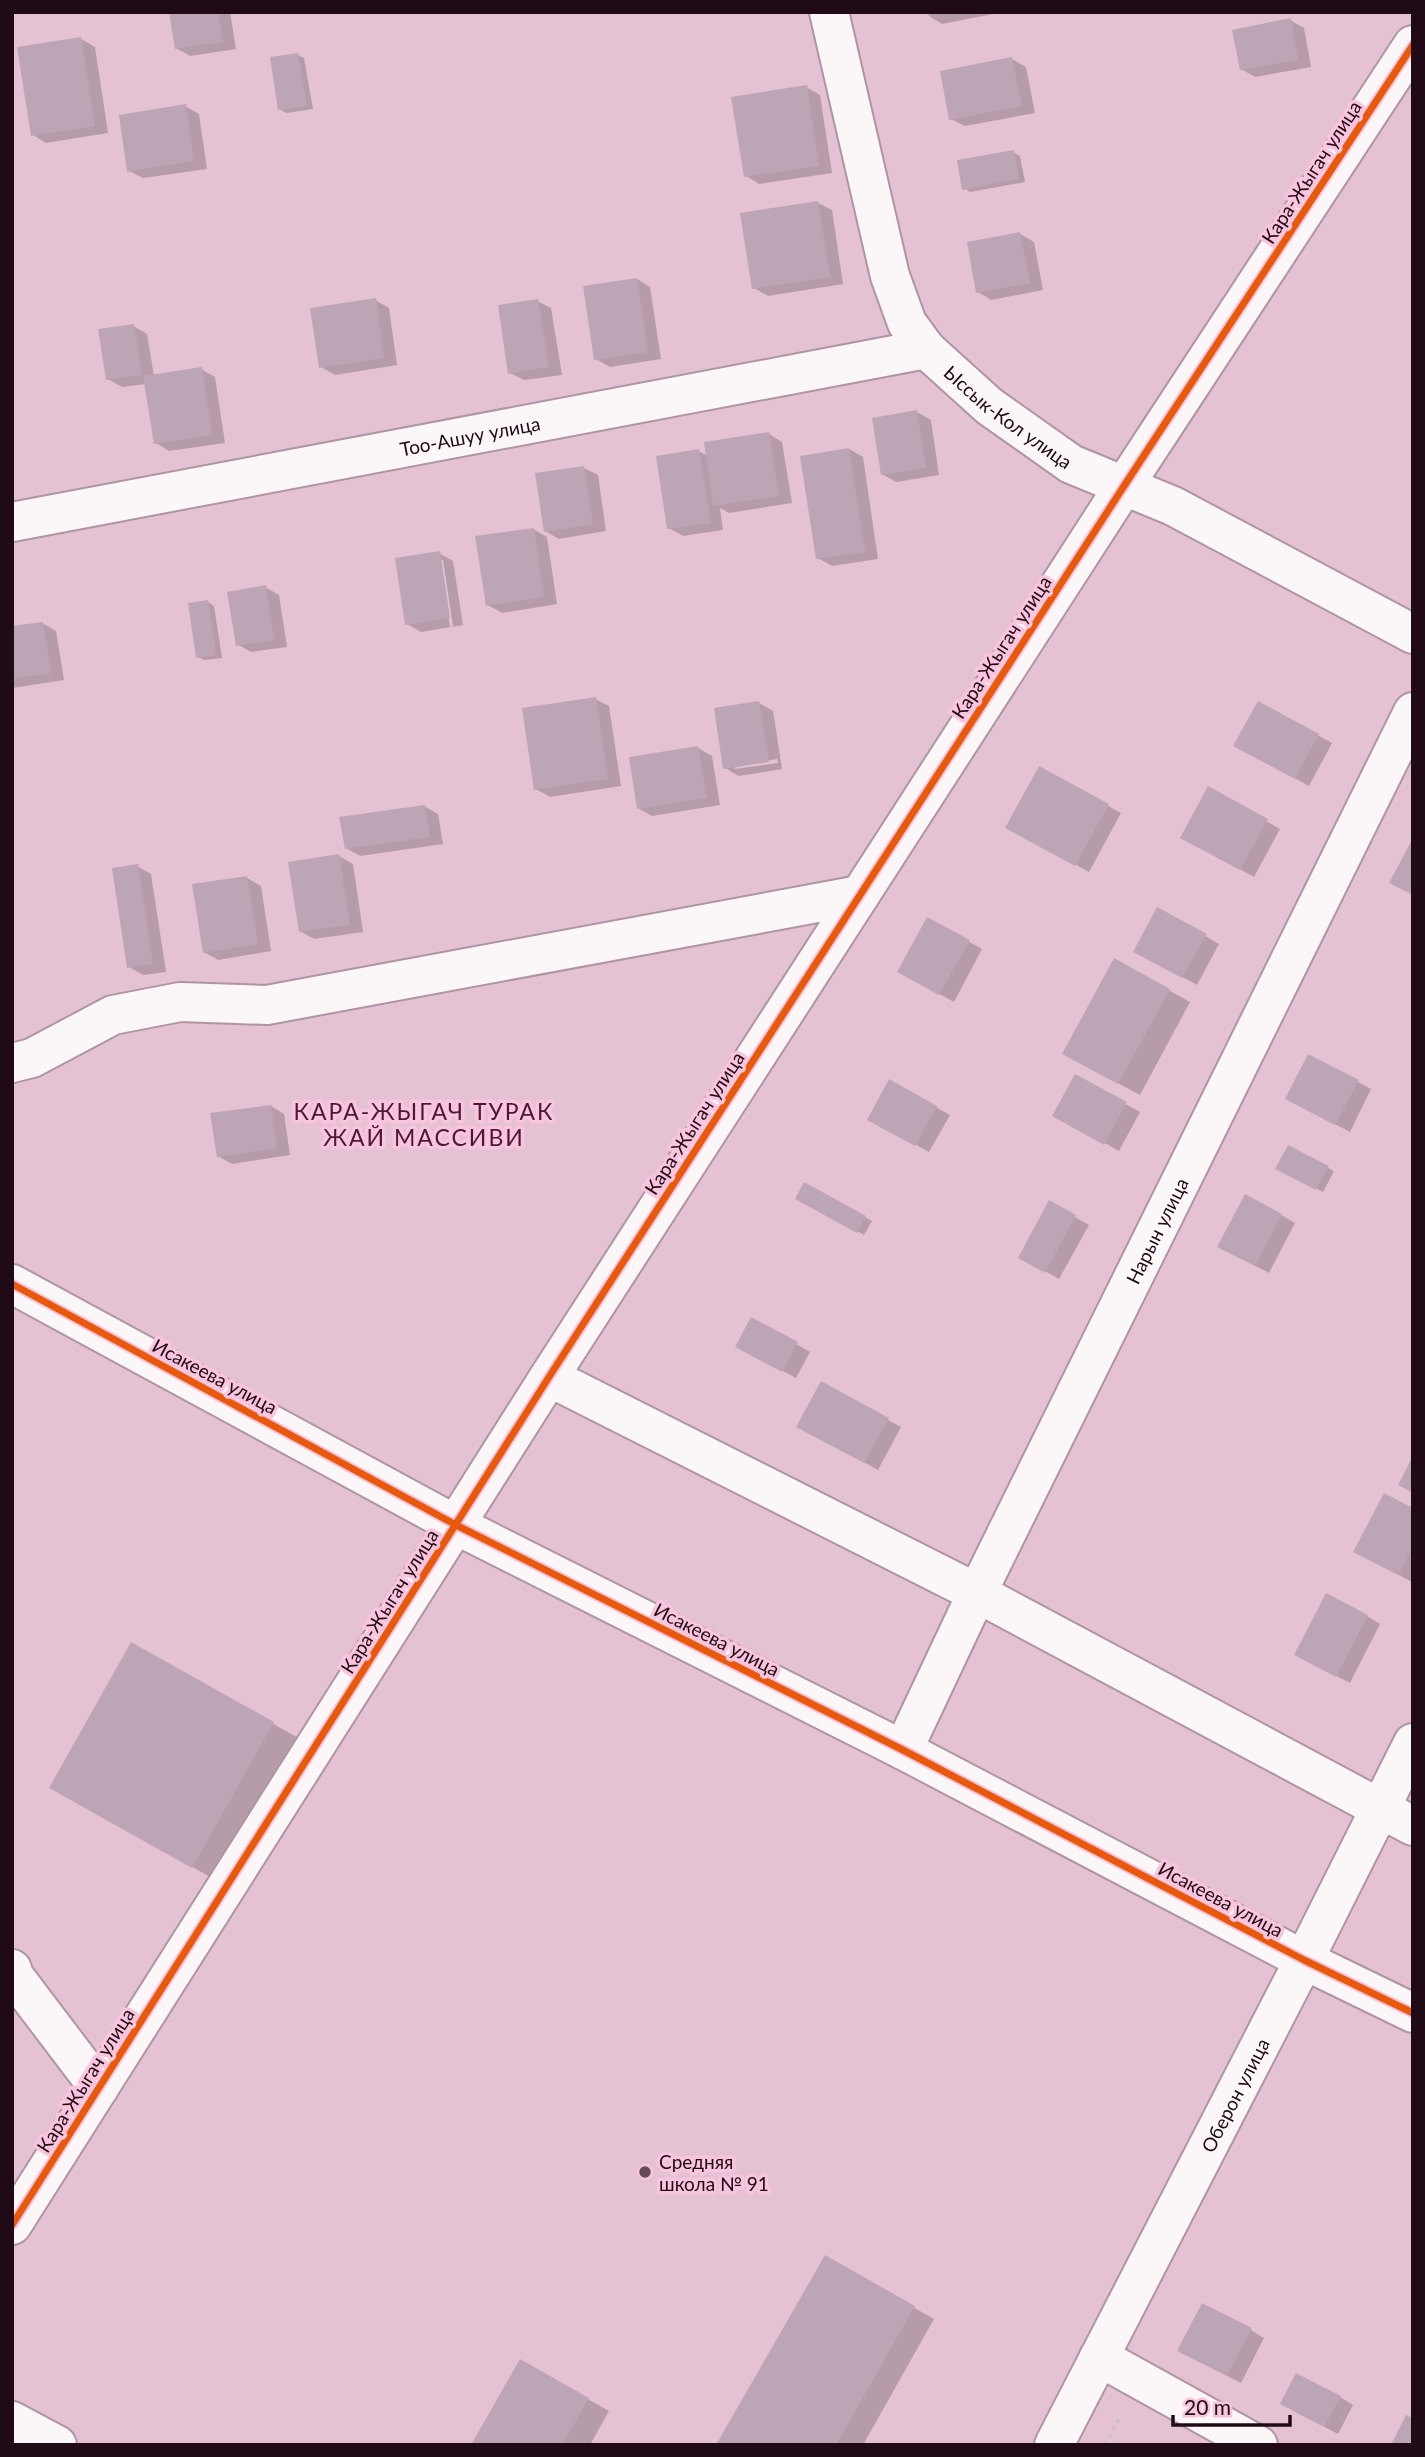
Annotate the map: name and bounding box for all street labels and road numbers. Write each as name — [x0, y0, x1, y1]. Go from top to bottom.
street label: Кара-Жыгач улица — [1256, 96, 1366, 248]
street label: Ыссык-Кол улица — [940, 360, 1077, 473]
street label: Тоо-Ашуу улица — [398, 411, 542, 460]
street label: Кара-Жыгач улица — [946, 571, 1056, 723]
street label: Кара-Жыгач улица — [639, 1047, 749, 1199]
street label: Нарын улица — [1120, 1174, 1192, 1287]
street label: Исакеева улица — [149, 1333, 281, 1419]
street label: Кара-Жыгач улица — [335, 1525, 443, 1677]
street label: Исакеева улица — [650, 1597, 784, 1681]
street label: Исакеева улица — [1155, 1856, 1287, 1942]
street label: Кара-Жыгач улица — [31, 2004, 139, 2156]
street label: Оберон улица — [1196, 2034, 1273, 2156]

